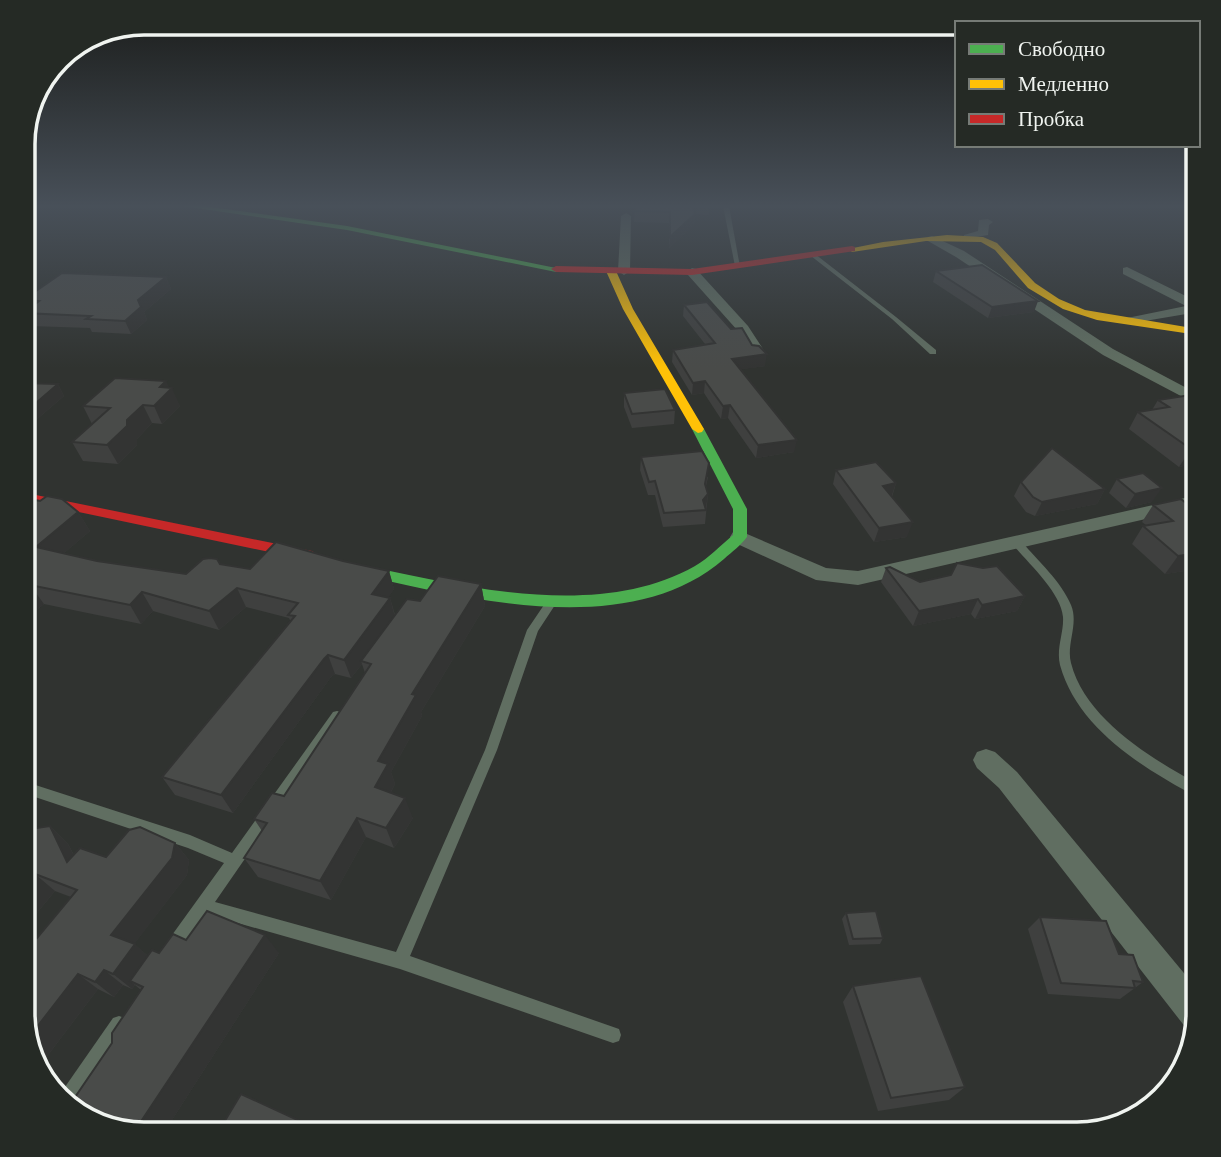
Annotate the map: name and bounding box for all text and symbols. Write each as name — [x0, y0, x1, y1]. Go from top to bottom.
legend — [955, 21, 1200, 147]
text: Свободно — [1018, 36, 1105, 62]
text: Медленно — [1018, 71, 1109, 97]
text: Пробка — [1018, 106, 1085, 132]

